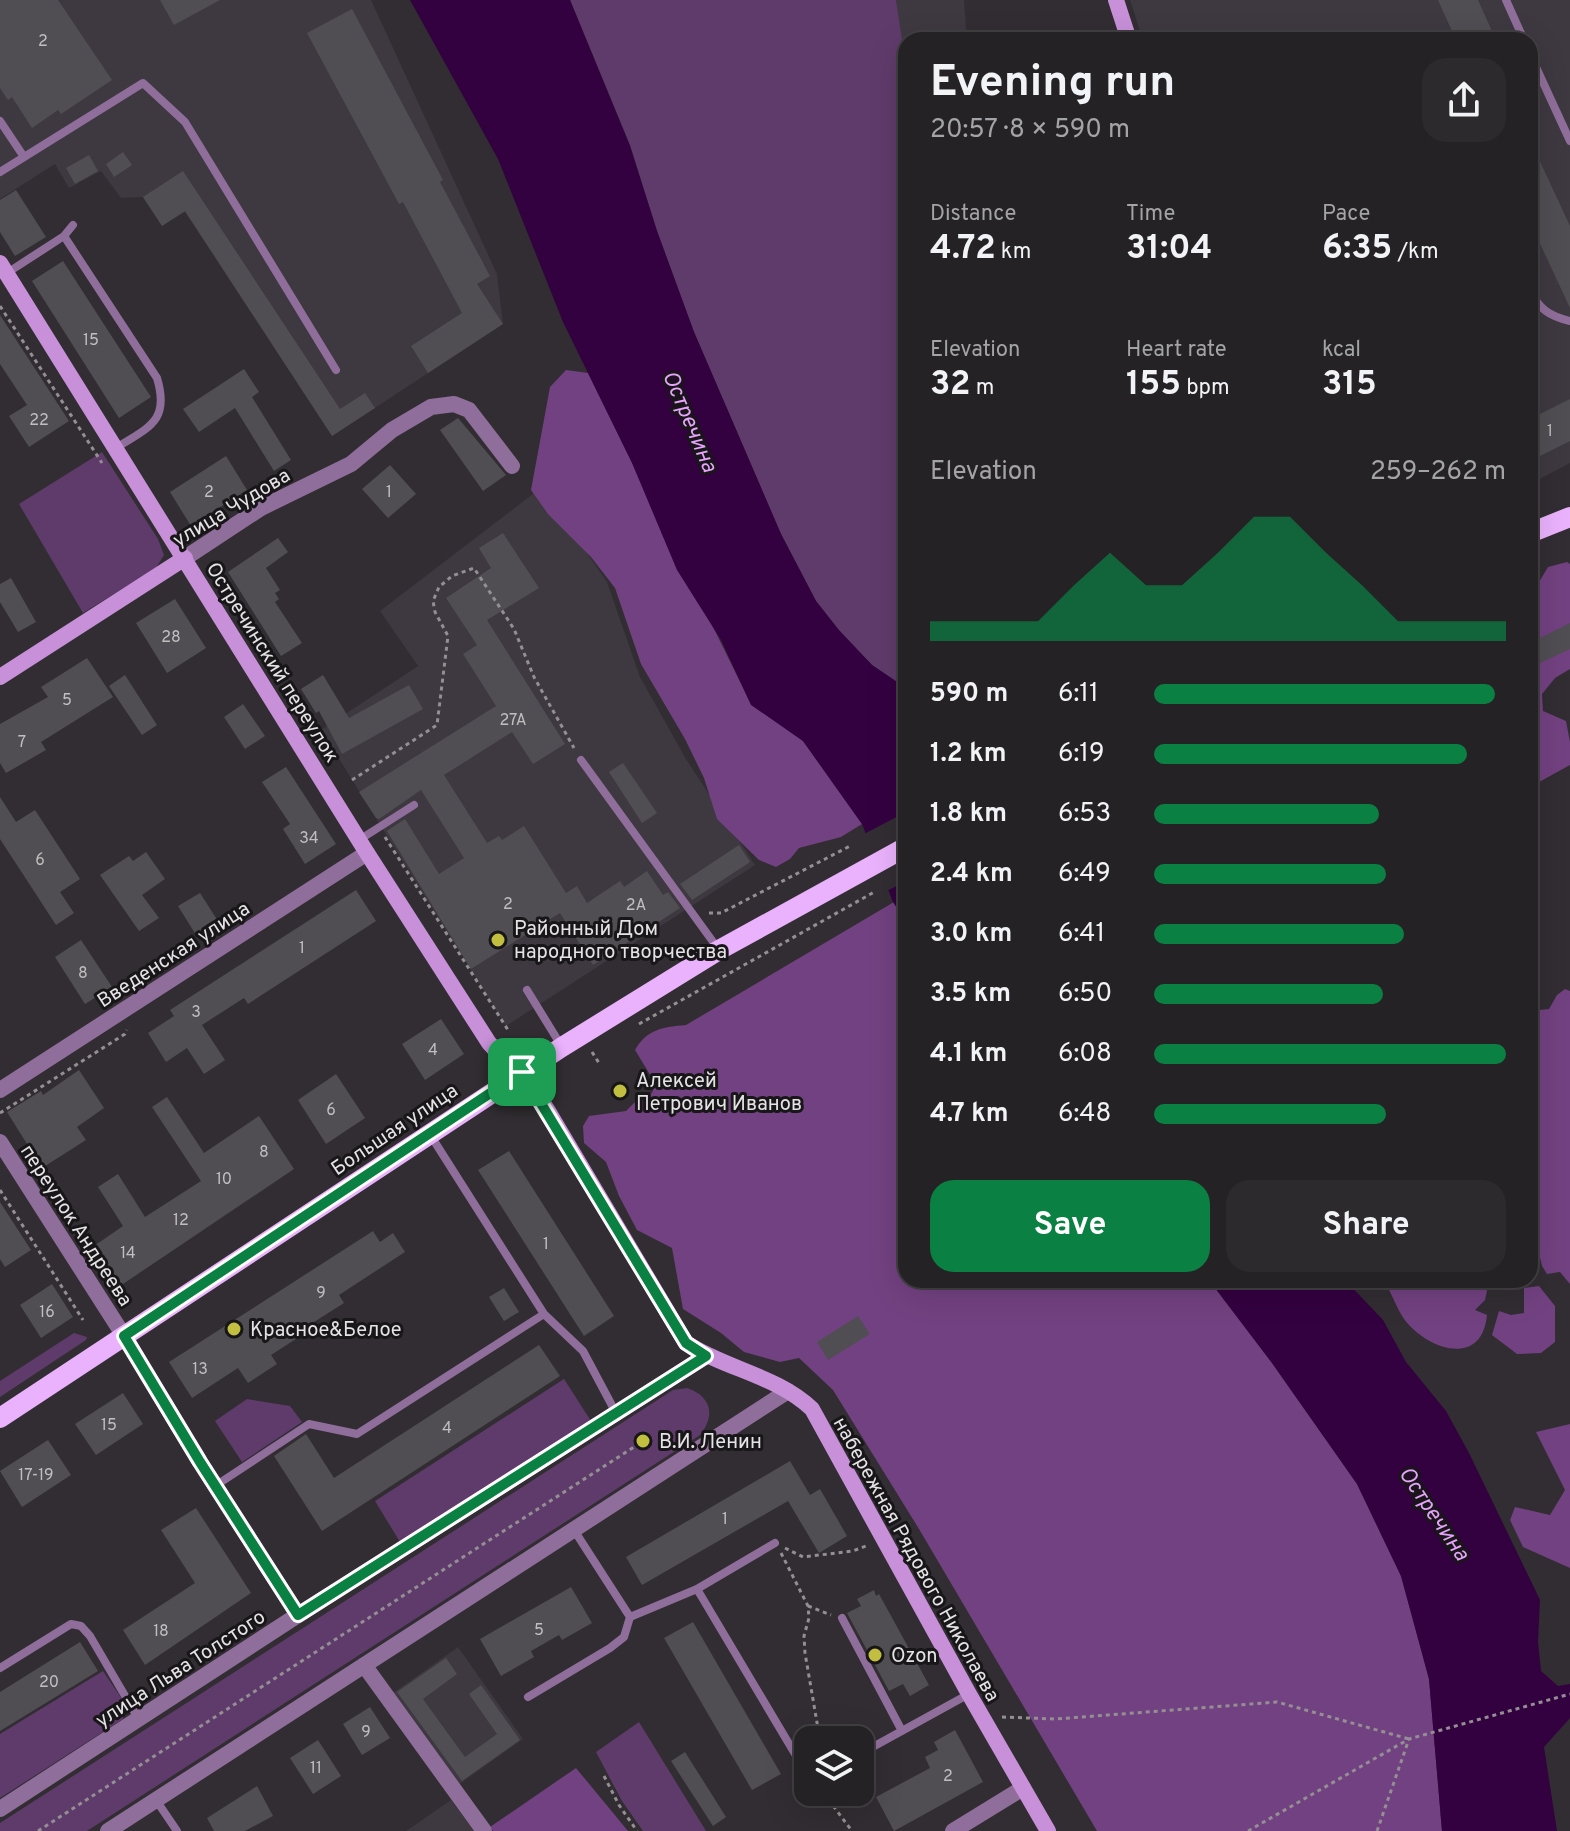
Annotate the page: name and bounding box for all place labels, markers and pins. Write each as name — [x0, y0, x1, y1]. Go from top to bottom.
place label: Районный Дом народного творчества — [514, 917, 727, 966]
marker: Районный Дом народного творчества — [489, 931, 507, 949]
pin — [488, 1038, 556, 1106]
place label: Алексей Петрович Иванов — [636, 1069, 802, 1118]
marker: Алексей Петрович Иванов — [611, 1082, 629, 1100]
place label: Красное&Белое — [250, 1318, 402, 1344]
marker: Красное&Белое — [225, 1320, 243, 1338]
place label: В.И. Ленин — [659, 1430, 762, 1456]
marker: В.И. Ленин — [634, 1432, 652, 1450]
place label: Ozon — [891, 1644, 937, 1670]
marker: Ozon — [866, 1646, 884, 1664]

